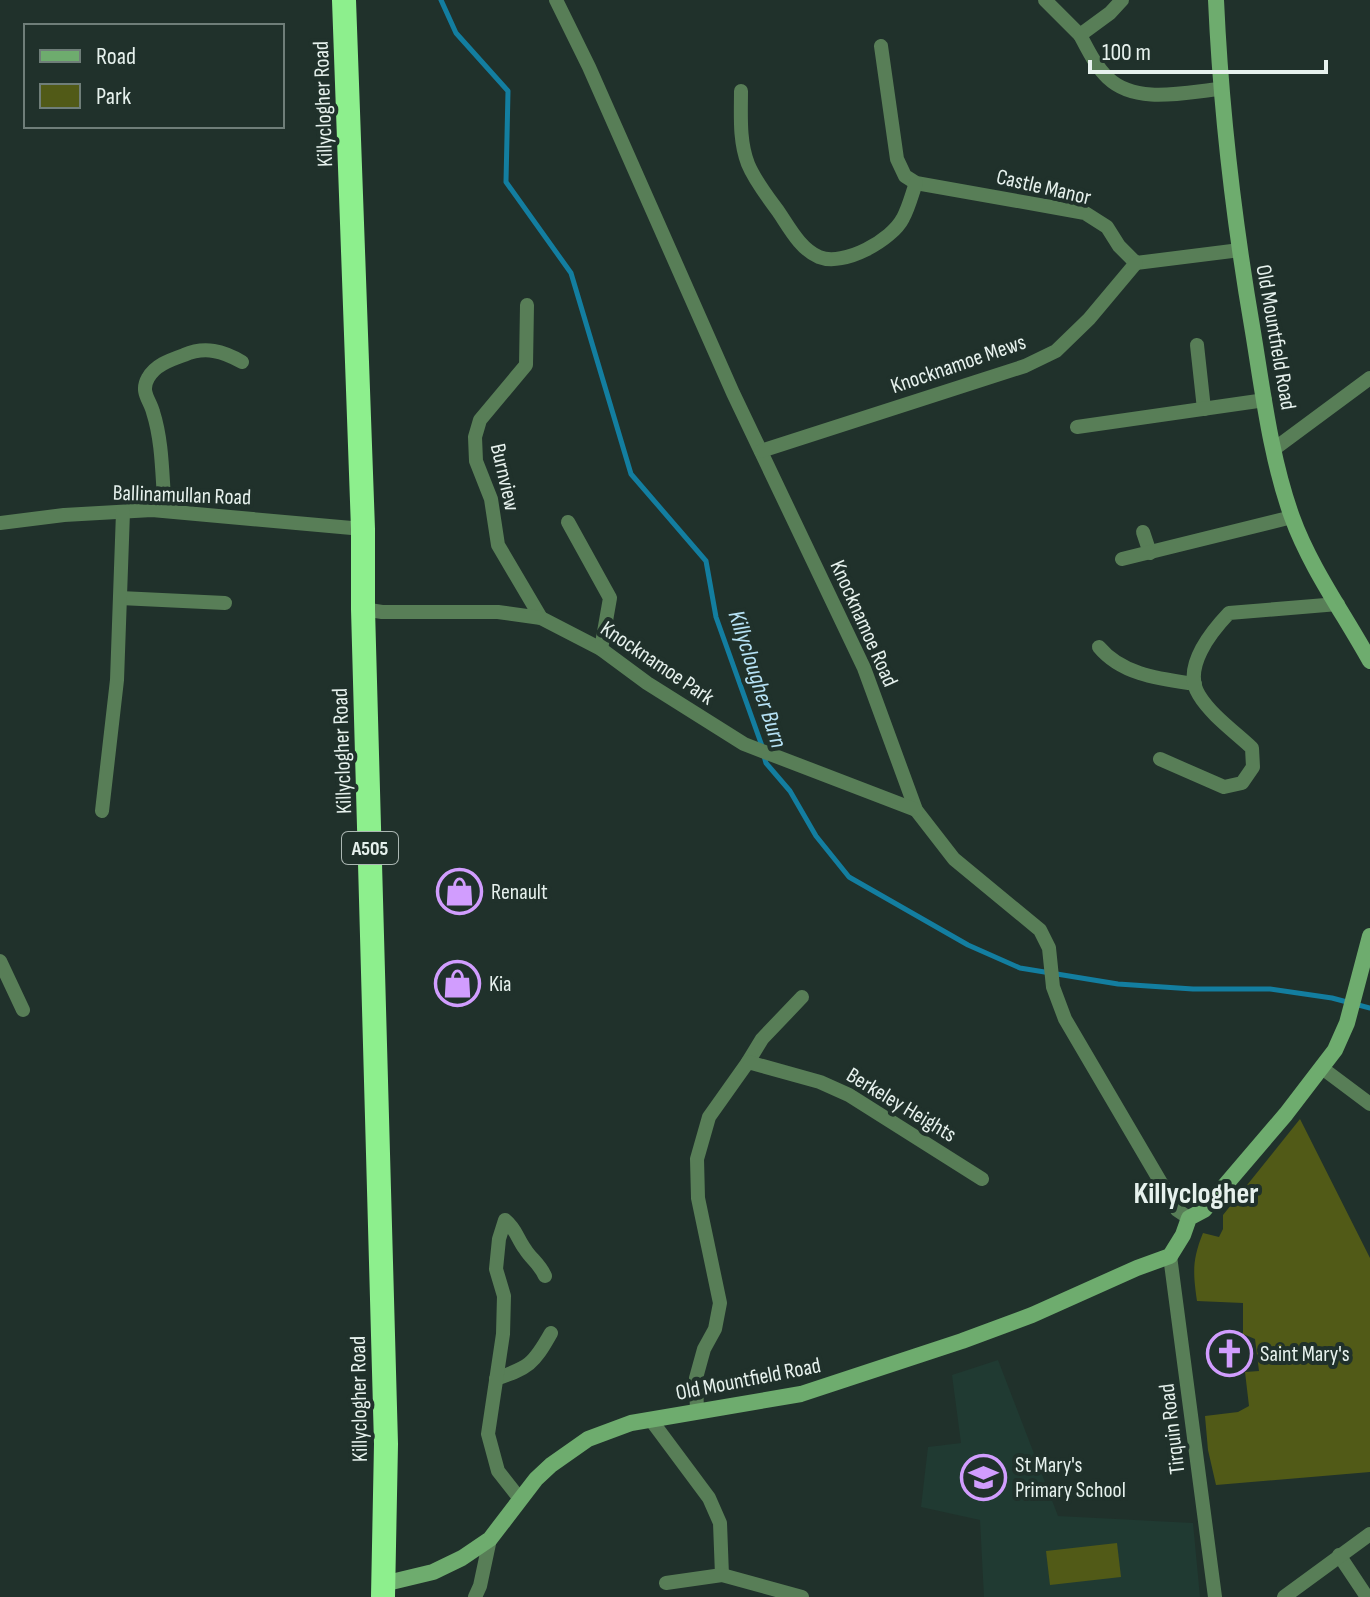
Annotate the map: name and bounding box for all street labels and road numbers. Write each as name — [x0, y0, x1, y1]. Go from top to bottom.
street label: Killyclogher Road — [308, 40, 339, 167]
street label: Castle Manor — [994, 163, 1094, 211]
street label: Old Mountfield Road — [1249, 262, 1302, 412]
street label: Knocknamoe Mews — [887, 329, 1030, 400]
street label: Burnview — [484, 441, 525, 514]
street label: Ballinamullan Road — [112, 480, 252, 511]
street label: Knocknamoe Road — [824, 556, 904, 691]
street label: Knocknamoe Park — [595, 615, 720, 711]
street label: Killyclogher Road — [327, 687, 358, 814]
road number: A505 — [342, 832, 398, 864]
street label: Berkeley Heights — [841, 1062, 961, 1149]
street label: Killyclogher Road — [345, 1336, 374, 1462]
street label: Old Mountfield Road — [673, 1352, 823, 1407]
street label: Tirquin Road — [1154, 1382, 1191, 1476]

